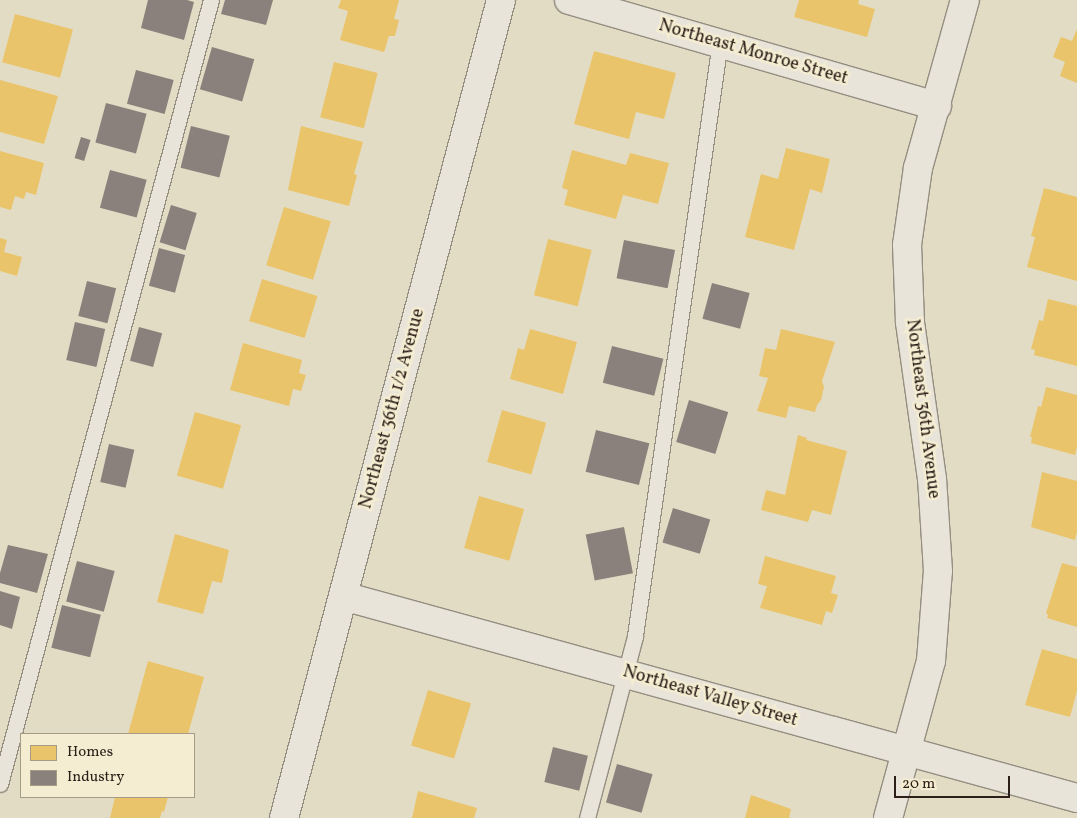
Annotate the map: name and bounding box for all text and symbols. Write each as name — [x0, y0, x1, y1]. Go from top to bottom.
street label: Northeast Monroe Street — [656, 16, 850, 90]
street label: Northeast 36th 1/2 Avenue — [356, 307, 430, 511]
street label: Northeast 36th Avenue — [900, 318, 944, 500]
street label: Northeast Valley Street — [620, 662, 800, 732]
legend — [20, 733, 195, 798]
text: Homes — [67, 742, 113, 763]
scale bar — [897, 766, 1013, 798]
text: Industry — [67, 767, 124, 788]
text: 20 m — [902, 774, 935, 795]

